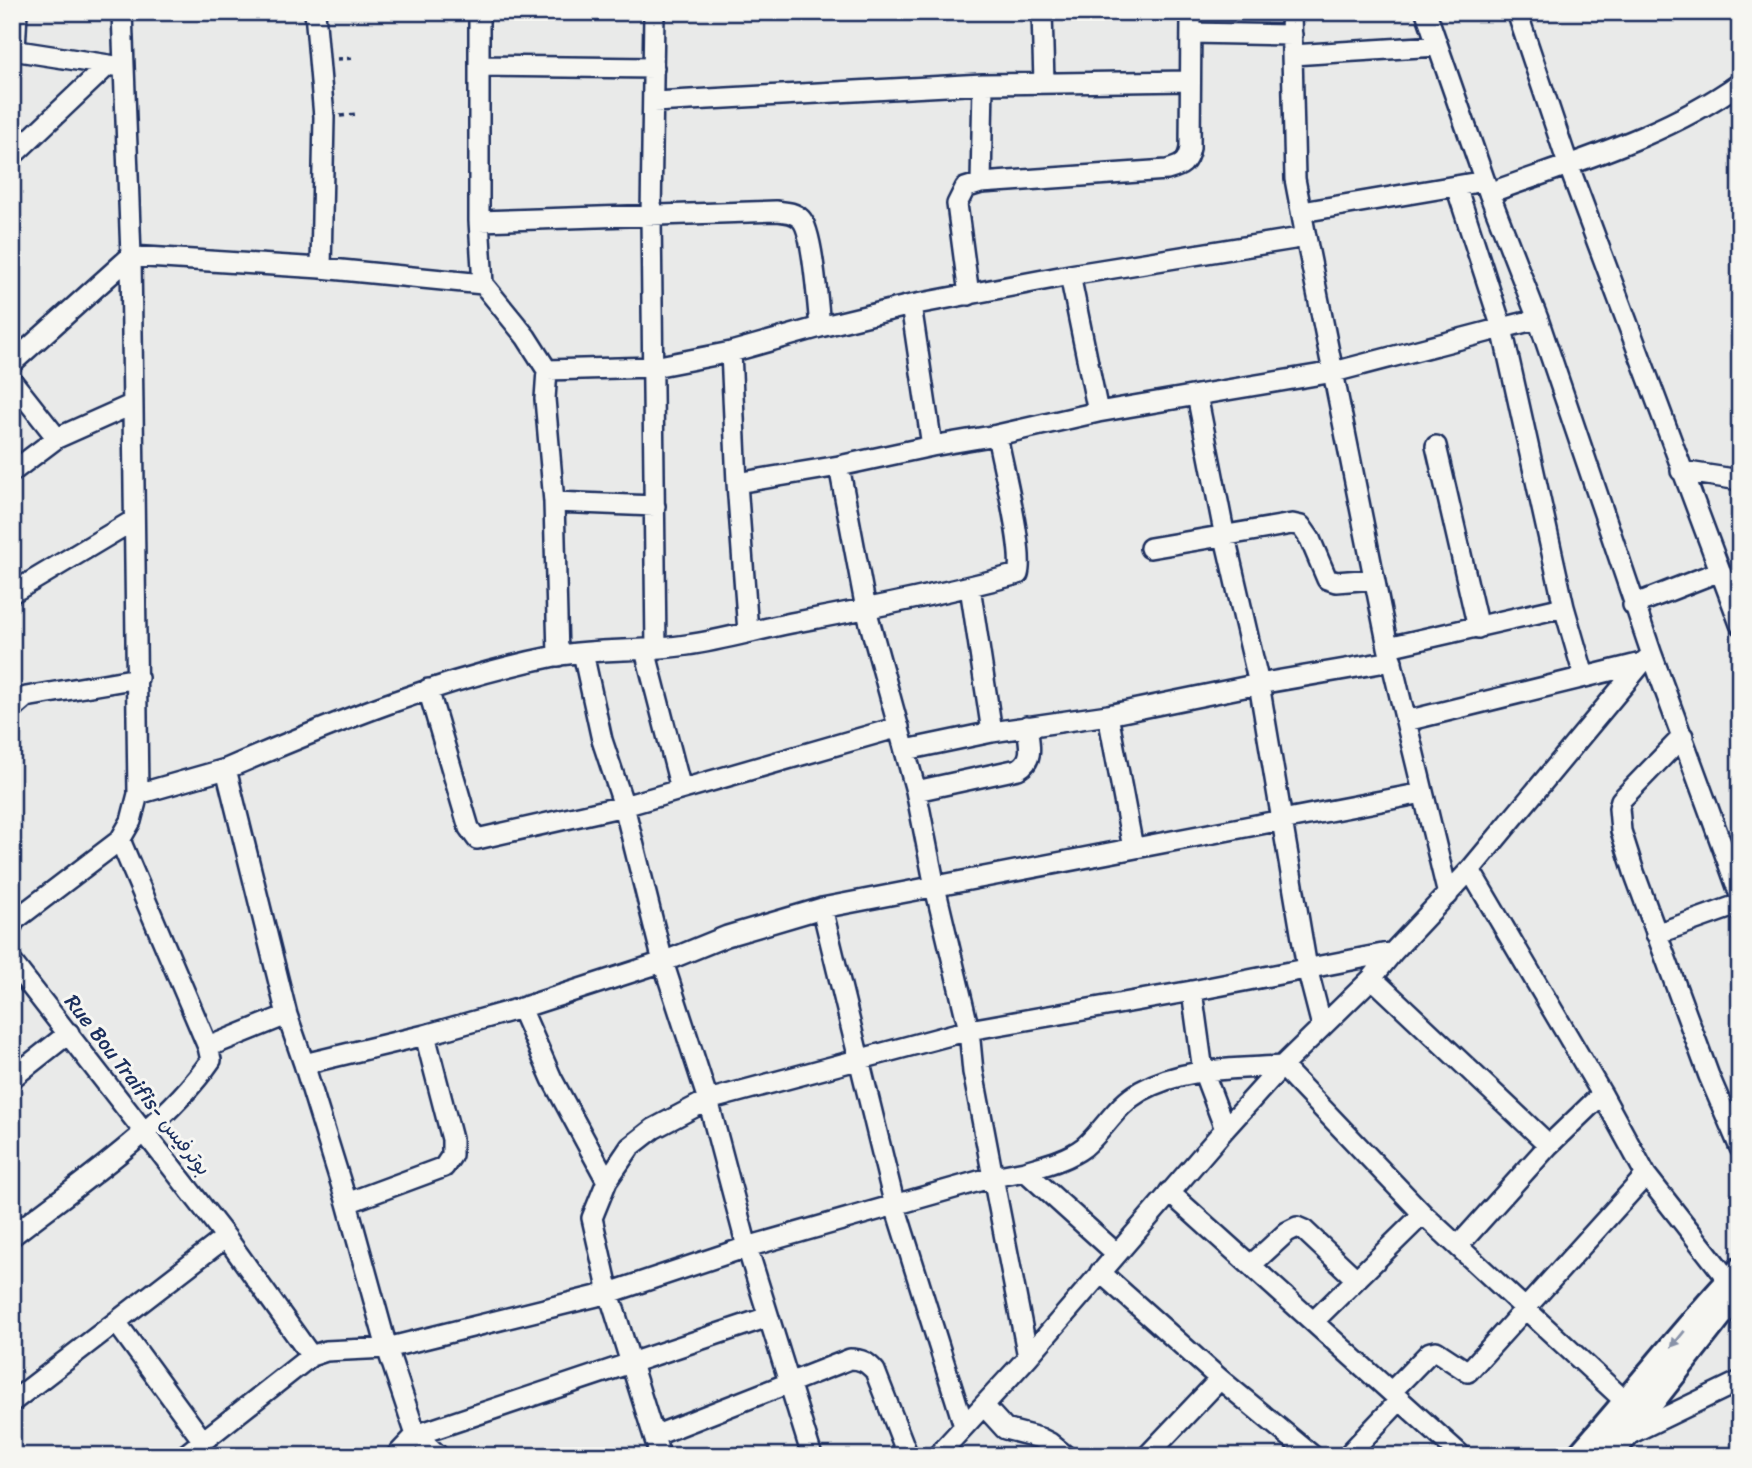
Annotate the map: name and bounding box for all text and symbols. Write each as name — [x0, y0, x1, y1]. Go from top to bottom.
street label: Rue Bou Traifis- بوترفيس — [54, 985, 222, 1185]
one-way arrow — [1671, 1330, 1686, 1347]

